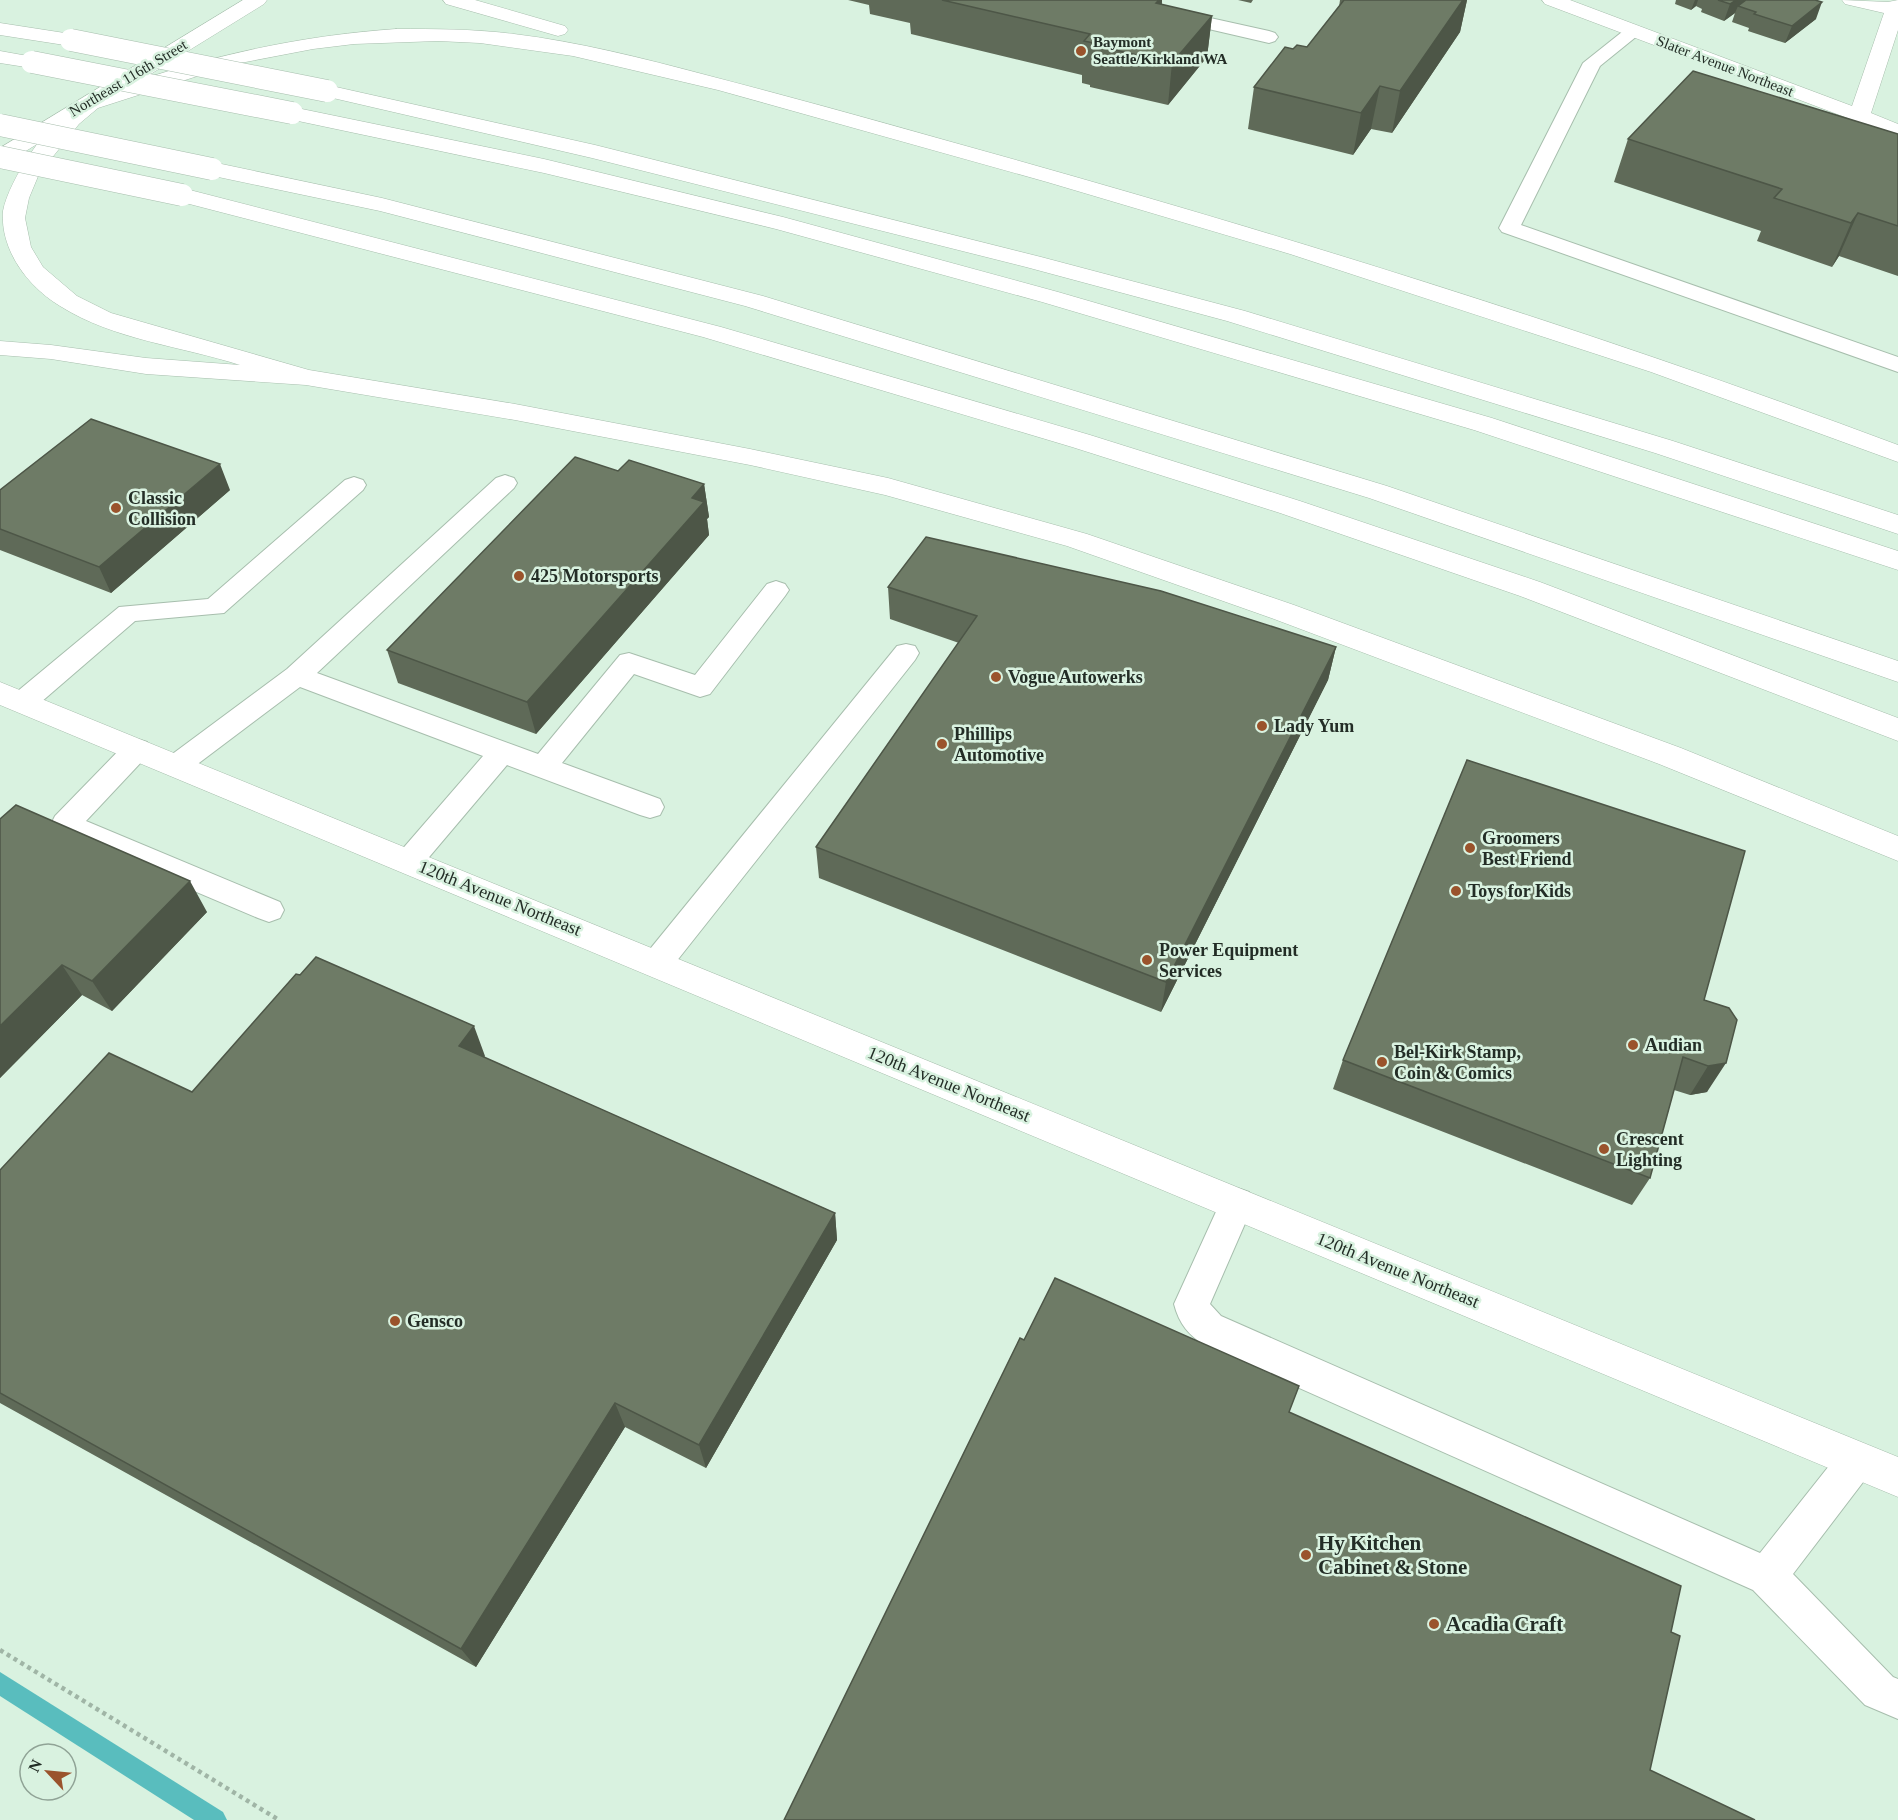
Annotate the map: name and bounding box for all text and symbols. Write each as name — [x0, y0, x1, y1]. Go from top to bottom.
street label: Slater Avenue Northeast — [1654, 32, 1797, 100]
place label: Baymont Seattle/Kirkland WA — [1093, 34, 1227, 67]
street label: Northeast 116th Street — [66, 36, 190, 119]
marker: Baymont Seattle/Kirkland WA — [1074, 44, 1088, 58]
place label: Classic Collision — [128, 488, 196, 529]
marker: Classic Collision — [109, 501, 123, 515]
place label: 425 Motorsports — [531, 566, 658, 586]
marker: 425 Motorsports — [512, 569, 526, 583]
place label: Vogue Autowerks — [1008, 667, 1143, 687]
marker: Vogue Autowerks — [989, 670, 1003, 684]
place label: Lady Yum — [1274, 716, 1354, 736]
marker: Lady Yum — [1255, 719, 1269, 733]
place label: Phillips Automotive — [954, 724, 1044, 765]
marker: Phillips Automotive — [935, 737, 949, 751]
place label: Groomers Best Friend — [1482, 828, 1572, 869]
marker: Groomers Best Friend — [1463, 841, 1477, 855]
street label: 120th Avenue Northeast — [416, 856, 584, 940]
place label: Toys for Kids — [1468, 881, 1571, 901]
marker: Toys for Kids — [1449, 884, 1463, 898]
place label: Power Equipment Services — [1159, 940, 1298, 981]
marker: Power Equipment Services — [1140, 953, 1154, 967]
place label: Audian — [1645, 1035, 1702, 1055]
marker: Audian — [1626, 1038, 1640, 1052]
street label: 120th Avenue Northeast — [865, 1042, 1033, 1126]
place label: Bel-Kirk Stamp, Coin & Comics — [1394, 1042, 1521, 1083]
marker: Bel-Kirk Stamp, Coin & Comics — [1375, 1055, 1389, 1069]
place label: Crescent Lighting — [1616, 1129, 1684, 1170]
marker: Crescent Lighting — [1597, 1142, 1611, 1156]
street label: 120th Avenue Northeast — [1314, 1228, 1482, 1312]
place label: Gensco — [407, 1311, 463, 1331]
marker: Gensco — [388, 1314, 402, 1328]
place label: Hy Kitchen Cabinet & Stone — [1318, 1531, 1467, 1579]
marker: Hy Kitchen Cabinet & Stone — [1299, 1548, 1313, 1562]
place label: Acadia Craft — [1446, 1612, 1563, 1636]
marker: Acadia Craft — [1427, 1617, 1441, 1631]
north arrow — [18, 1742, 78, 1802]
text: N — [25, 1756, 45, 1775]

